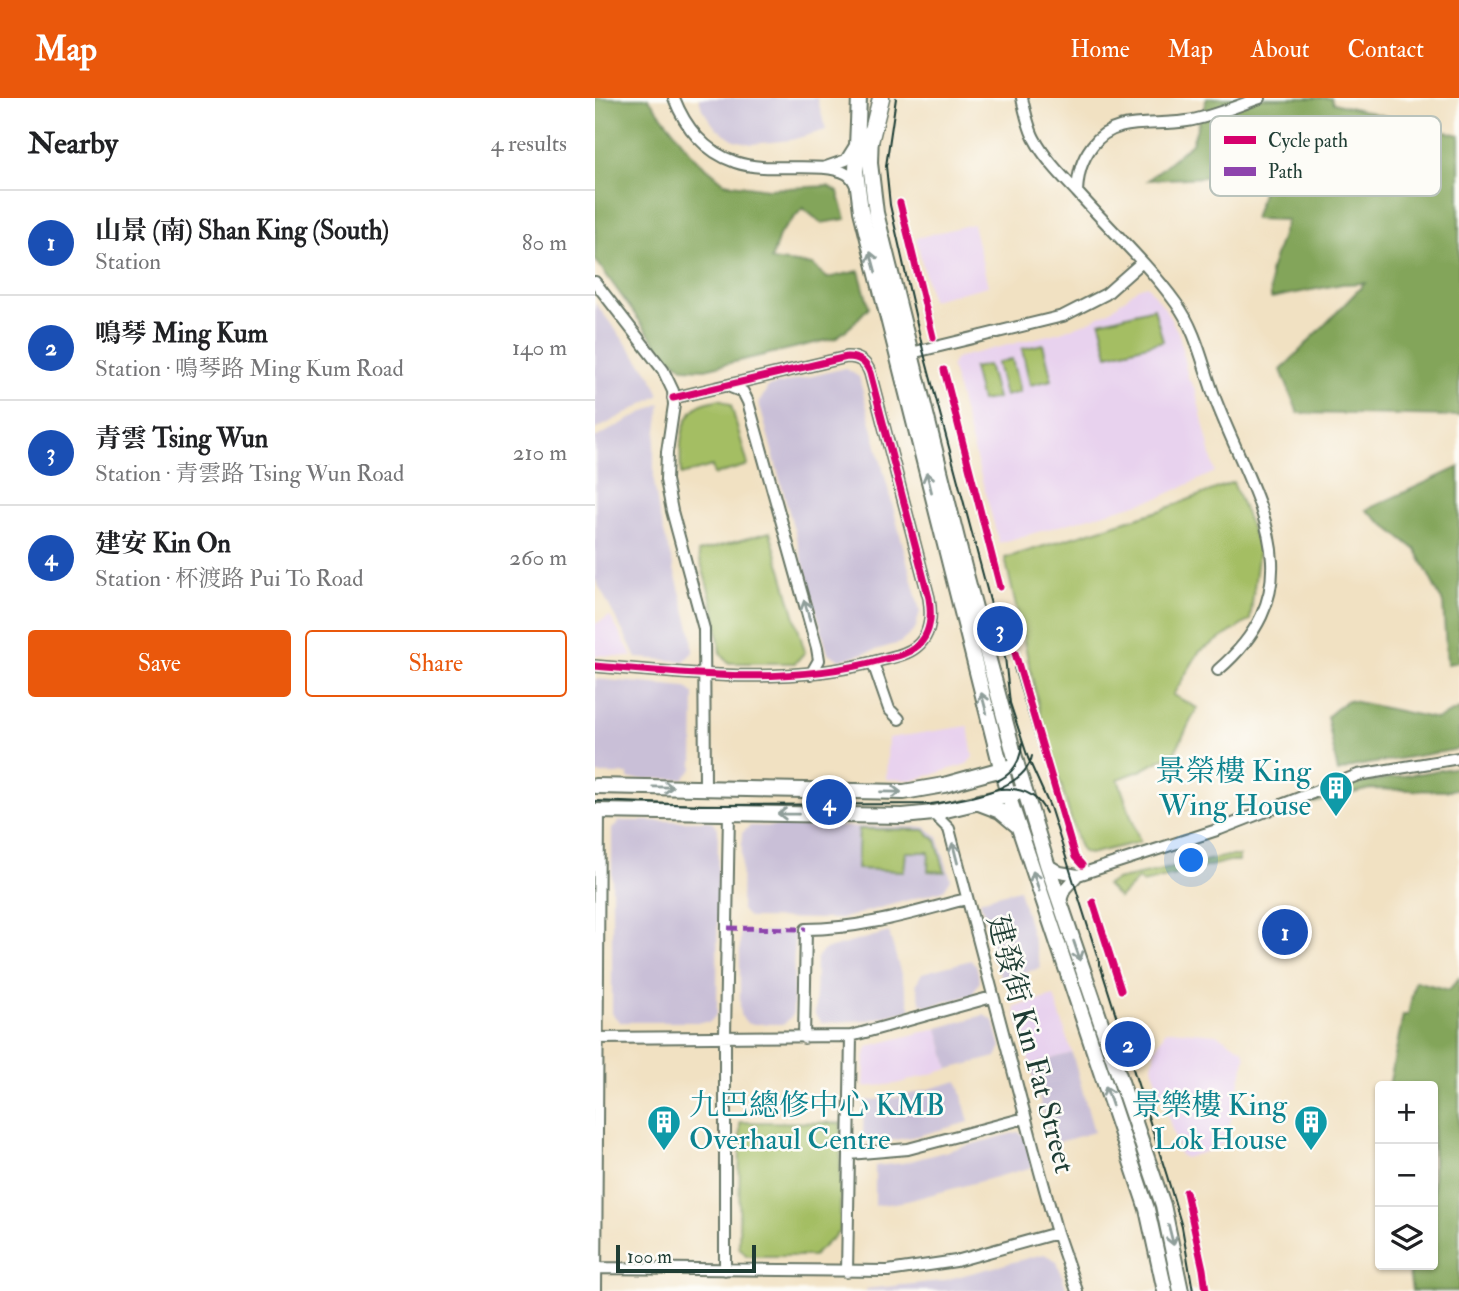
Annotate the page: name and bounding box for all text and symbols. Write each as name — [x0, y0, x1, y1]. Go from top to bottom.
text: Map — [35, 29, 97, 70]
text: Home — [1070, 34, 1130, 65]
text: Map — [1168, 34, 1213, 65]
text: About — [1251, 34, 1310, 65]
text: Contact — [1348, 34, 1424, 65]
legend — [1210, 116, 1441, 196]
text: Nearby — [28, 125, 118, 162]
text: 4 results — [491, 129, 567, 158]
text: Cycle path — [1268, 129, 1348, 154]
text: Path — [1268, 160, 1303, 184]
text: 山景 (南) Shan King (South) — [95, 215, 389, 247]
text: 1 — [47, 228, 55, 257]
text: 80 m — [522, 228, 567, 257]
text: Station — [95, 247, 161, 276]
one-way arrow — [866, 251, 879, 274]
text: 鳴琴 Ming Kum — [95, 318, 268, 350]
text: 2 — [45, 333, 57, 362]
text: 140 m — [512, 333, 567, 362]
text: Station · 鳴琴路 Ming Kum Road — [95, 354, 404, 383]
text: 青雲 Tsing Wun — [95, 423, 268, 455]
text: 3 — [47, 438, 55, 467]
text: 210 m — [513, 438, 567, 467]
text: Station · 青雲路 Tsing Wun Road — [95, 459, 404, 488]
one-way arrow — [922, 471, 935, 494]
text: 建安 Kin On — [95, 528, 231, 560]
text: 4 — [45, 543, 57, 572]
text: 260 m — [509, 543, 567, 572]
text: Station · 杯渡路 Pui To Road — [95, 564, 364, 593]
one-way arrow — [799, 599, 812, 621]
pin: 3 — [977, 603, 1023, 655]
button: Save — [28, 630, 291, 697]
button: Share — [305, 630, 567, 697]
one-way arrow — [977, 692, 990, 714]
place label: 景榮樓 King Wing House — [1156, 753, 1312, 824]
building icon: 景榮樓 King Wing House — [1317, 769, 1355, 818]
pin: 4 — [806, 776, 852, 828]
one-way arrow — [651, 780, 674, 794]
one-way arrow — [879, 785, 902, 798]
one-way arrow — [777, 807, 800, 821]
one-way arrow — [948, 842, 961, 865]
your location — [1174, 843, 1208, 877]
one-way arrow — [1028, 870, 1041, 892]
pin: 1 — [1262, 906, 1308, 958]
street label: 建發街 Kin Fat Street — [979, 911, 1083, 1177]
one-way arrow — [1072, 940, 1084, 962]
pin: 2 — [1105, 1018, 1151, 1070]
map controls — [1375, 1081, 1438, 1270]
button: + — [1375, 1081, 1438, 1144]
one-way arrow — [1102, 1085, 1115, 1107]
place label: 九巴總修中心 KMB Overhaul Centre — [689, 1087, 945, 1158]
place label: 景樂樓 King Lok House — [1132, 1087, 1288, 1158]
building icon: 九巴總修中心 KMB Overhaul Centre — [645, 1103, 683, 1152]
building icon: 景樂樓 King Lok House — [1292, 1103, 1330, 1152]
button: − — [1375, 1144, 1438, 1207]
button: layers — [1375, 1207, 1438, 1270]
one-way arrow — [1165, 1223, 1178, 1245]
scale bar — [616, 1242, 756, 1274]
text: 100 m — [627, 1245, 672, 1269]

